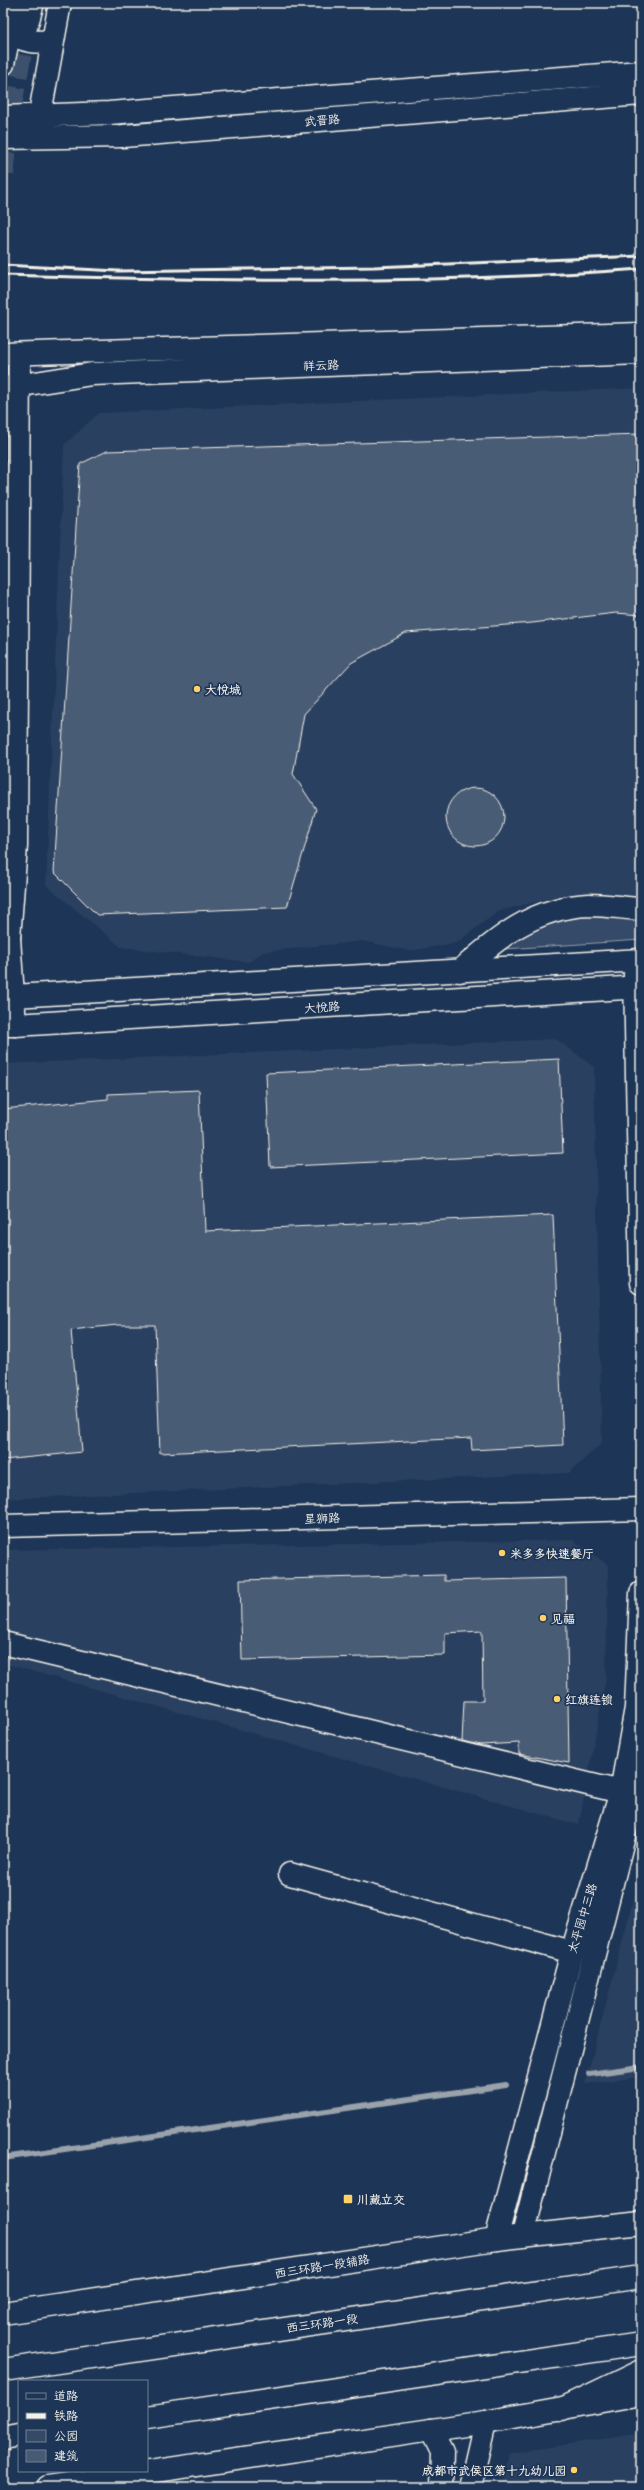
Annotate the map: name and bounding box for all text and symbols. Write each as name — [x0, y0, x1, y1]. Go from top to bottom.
street label: 武晋路 — [303, 111, 341, 129]
street label: 祥云路 — [303, 357, 339, 373]
place label: 大悦城 — [205, 682, 241, 697]
marker: 大悦城 — [192, 684, 202, 694]
street label: 大悦路 — [304, 998, 340, 1016]
street label: 星狮路 — [304, 1510, 340, 1526]
place label: 米多多快速餐厅 — [510, 1546, 594, 1561]
marker: 米多多快速餐厅 — [497, 1548, 507, 1558]
place label: 见福 — [551, 1611, 575, 1626]
marker: 见福 — [538, 1613, 548, 1623]
place label: 红旗连锁 — [565, 1692, 613, 1707]
marker: 红旗连锁 — [552, 1694, 562, 1704]
street label: 太平园中三路 — [564, 1881, 600, 1955]
place label: 川藏立交 — [357, 2192, 405, 2207]
marker: 川藏立交 — [342, 2193, 354, 2205]
street label: 西三环路一段辅路 — [273, 2251, 371, 2281]
street label: 西三环路一段 — [285, 2311, 359, 2335]
legend — [18, 2380, 148, 2472]
text: 道路 — [54, 2388, 78, 2403]
text: 铁路 — [54, 2408, 78, 2423]
text: 公园 — [54, 2428, 78, 2443]
text: 建筑 — [54, 2448, 78, 2463]
place label: 成都市武侯区第十九幼儿园 — [422, 2463, 566, 2478]
marker: 成都市武侯区第十九幼儿园 — [569, 2465, 579, 2475]

